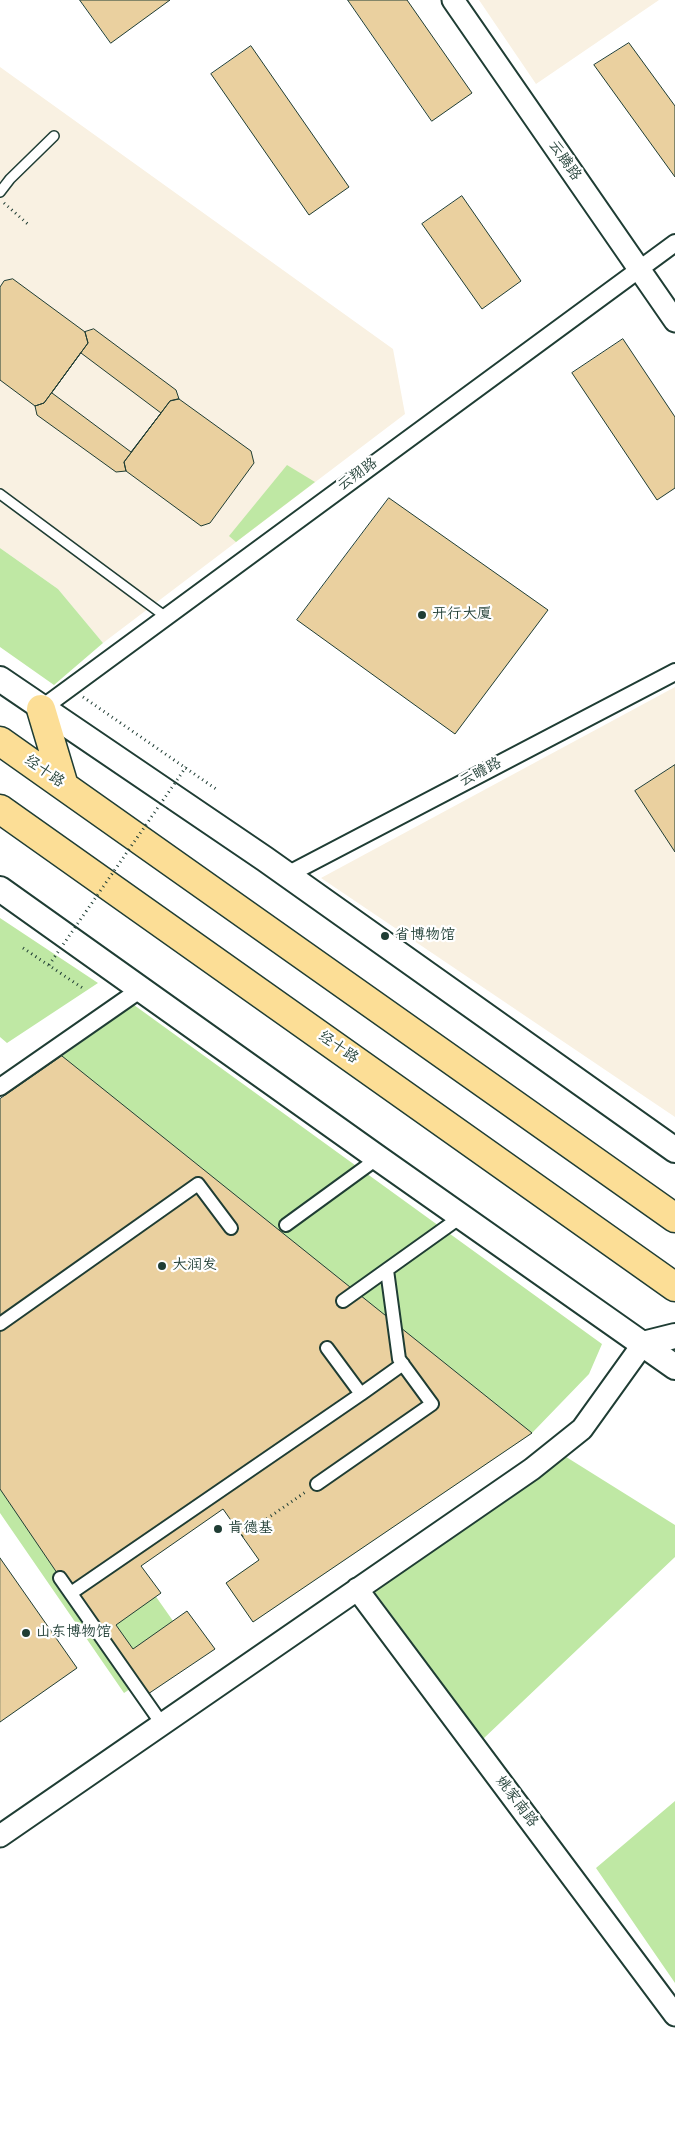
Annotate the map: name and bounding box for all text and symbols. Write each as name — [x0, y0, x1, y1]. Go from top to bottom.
street label: 云腾路 — [544, 137, 584, 185]
street label: 云翔路 — [335, 454, 381, 496]
place label: 开行大厦 — [432, 606, 492, 624]
marker: 开行大厦 — [416, 609, 428, 621]
street label: 经十路 — [20, 752, 68, 792]
street label: 云瞻路 — [457, 754, 505, 792]
place label: 省博物馆 — [395, 927, 455, 945]
marker: 省博物馆 — [379, 930, 391, 942]
street label: 经十路 — [314, 1028, 362, 1068]
place label: 大润发 — [172, 1257, 217, 1275]
marker: 大润发 — [156, 1260, 168, 1272]
place label: 肯德基 — [228, 1520, 273, 1538]
marker: 肯德基 — [212, 1523, 224, 1535]
place label: 山东博物馆 — [36, 1624, 111, 1642]
marker: 山东博物馆 — [20, 1627, 32, 1639]
street label: 姚家南路 — [491, 1773, 541, 1831]

